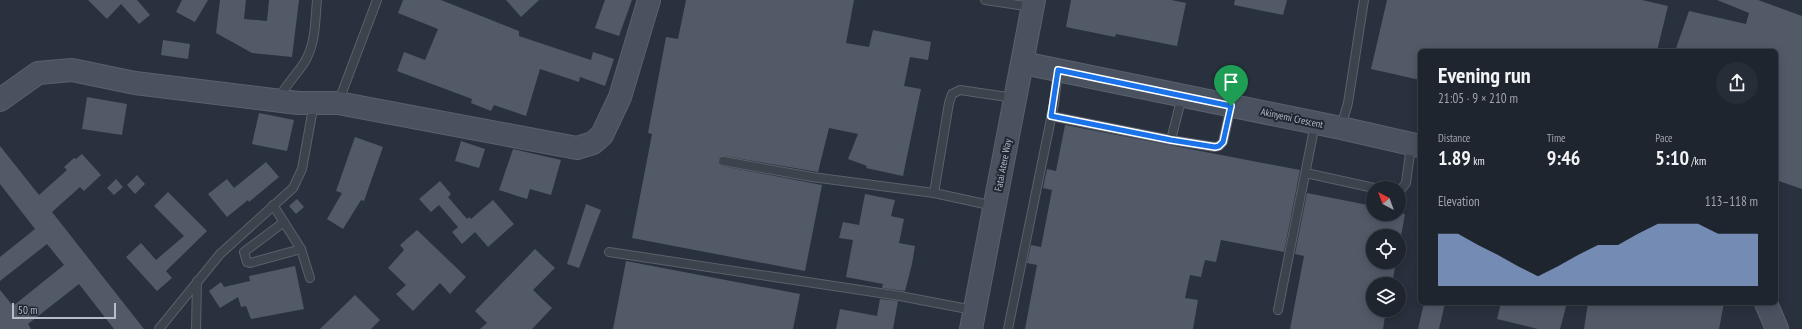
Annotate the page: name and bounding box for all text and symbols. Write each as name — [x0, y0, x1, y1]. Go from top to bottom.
text: Evening run — [1438, 61, 1531, 89]
button: share — [1716, 62, 1758, 104]
pin — [1214, 65, 1248, 106]
icon: arrive — [1220, 71, 1242, 93]
text: 21:05 · 9 × 210 m — [1438, 90, 1518, 107]
street label: Akinyemi Crescent — [1260, 105, 1325, 131]
text: Distance — [1438, 131, 1470, 145]
text: Time — [1547, 131, 1566, 145]
text: Pace — [1655, 131, 1673, 145]
street label: Fatai Atere Way — [992, 137, 1015, 192]
text: 1.89 — [1438, 145, 1471, 171]
text: 9:46 — [1547, 145, 1580, 171]
text: 5:10 — [1655, 145, 1689, 171]
text: km — [1471, 154, 1485, 168]
text: /km — [1689, 154, 1706, 168]
north arrow — [1366, 181, 1406, 221]
map controls — [1366, 181, 1406, 317]
text: Elevation — [1438, 193, 1480, 210]
text: 113–118 m — [1705, 193, 1758, 210]
button: locate — [1366, 229, 1406, 269]
button: layers — [1366, 277, 1406, 317]
scale bar — [12, 301, 116, 320]
text: 50 m — [18, 303, 37, 317]

